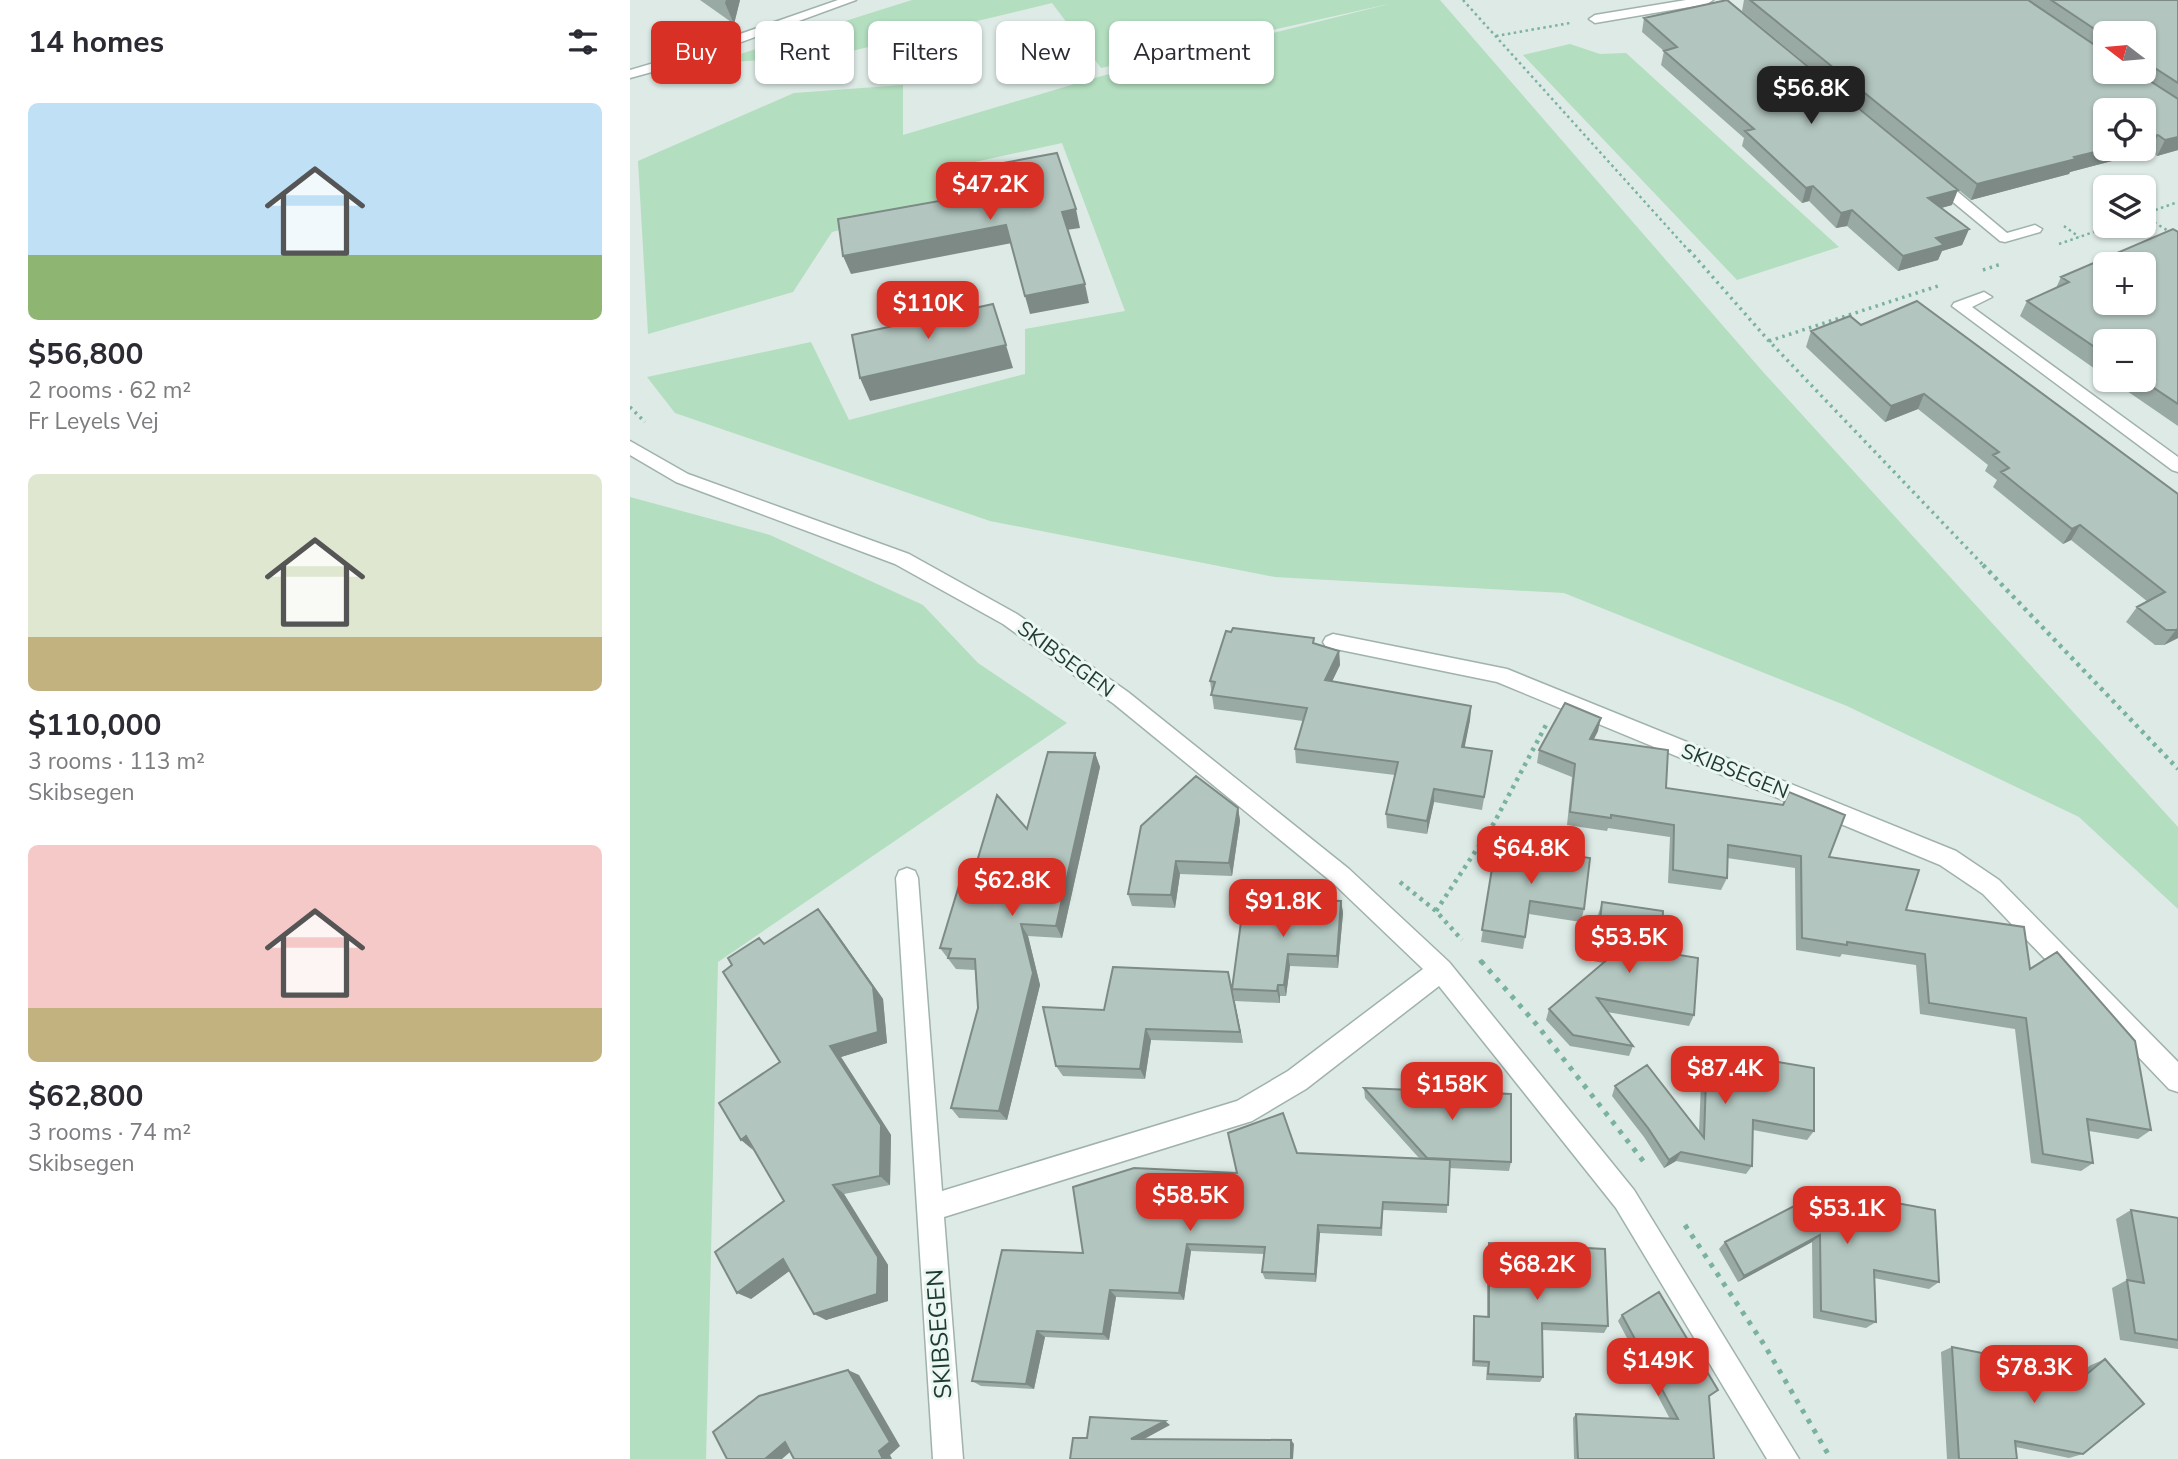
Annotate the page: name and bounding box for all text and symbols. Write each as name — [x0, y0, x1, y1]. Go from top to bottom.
chip: Buy — [651, 21, 741, 84]
chip: Rent — [755, 21, 854, 84]
chip: Filters — [868, 21, 982, 84]
chip: New — [996, 21, 1095, 84]
chip: Apartment — [1109, 21, 1274, 84]
north arrow — [2093, 21, 2156, 84]
map controls — [2093, 21, 2156, 392]
text: 14 homes — [28, 22, 164, 63]
icon: filters — [564, 23, 602, 61]
pin: $56.8K — [1754, 66, 1868, 126]
text: $56.8K — [1773, 73, 1849, 104]
button: locate — [2093, 98, 2156, 161]
icon: home — [252, 148, 378, 274]
pin: $47.2K — [933, 162, 1047, 222]
text: $47.2K — [952, 169, 1028, 200]
button: layers — [2093, 175, 2156, 238]
button: + — [2093, 252, 2156, 315]
pin: $110K — [879, 282, 977, 341]
text: $110K — [893, 288, 963, 319]
button: − — [2093, 329, 2156, 392]
text: $56,800 — [28, 334, 143, 375]
text: 2 rooms · 62 m² — [28, 375, 191, 406]
text: Fr Leyels Vej — [28, 406, 159, 437]
icon: home — [252, 519, 378, 645]
street label: SKIBSEGEN — [1012, 614, 1120, 704]
text: $110,000 — [28, 705, 161, 746]
street label: SKIBSEGEN — [1677, 737, 1793, 805]
text: 3 rooms · 113 m² — [28, 746, 205, 777]
text: Skibsegen — [28, 777, 134, 808]
pin: $64.8K — [1474, 826, 1588, 886]
text: $64.8K — [1493, 833, 1569, 864]
pin: $62.8K — [955, 858, 1069, 918]
text: $62.8K — [974, 865, 1050, 896]
pin: $91.8K — [1226, 880, 1340, 939]
text: $91.8K — [1245, 886, 1321, 917]
icon: home — [252, 890, 378, 1016]
pin: $53.5K — [1572, 916, 1686, 975]
text: $53.5K — [1591, 922, 1667, 953]
pin: $87.4K — [1668, 1046, 1782, 1106]
text: $87.4K — [1687, 1053, 1763, 1084]
pin: $158K — [1403, 1062, 1501, 1122]
text: $158K — [1417, 1069, 1487, 1100]
text: $62,800 — [28, 1076, 143, 1117]
text: 3 rooms · 74 m² — [28, 1117, 191, 1148]
text: Skibsegen — [28, 1148, 134, 1179]
pin: $58.5K — [1133, 1174, 1247, 1233]
text: $58.5K — [1152, 1180, 1228, 1211]
pin: $53.1K — [1790, 1186, 1904, 1246]
text: $53.1K — [1809, 1193, 1885, 1224]
pin: $68.2K — [1480, 1242, 1594, 1302]
text: $68.2K — [1499, 1249, 1575, 1280]
street label: SKIBSEGEN — [919, 1268, 959, 1400]
pin: $149K — [1609, 1338, 1707, 1398]
text: $149K — [1623, 1345, 1693, 1376]
pin: $78.3K — [1977, 1346, 2091, 1405]
text: $78.3K — [1996, 1352, 2072, 1383]

